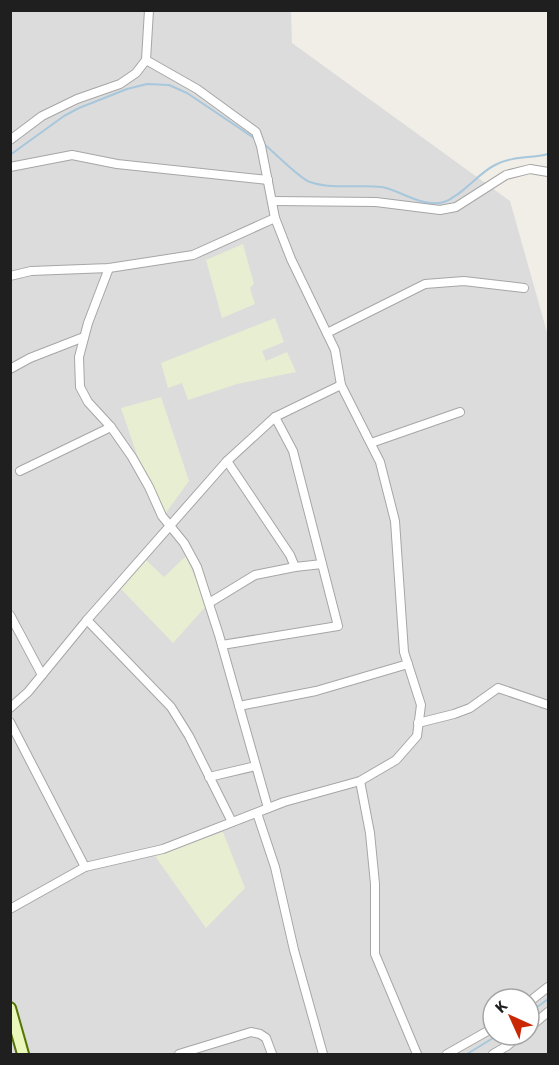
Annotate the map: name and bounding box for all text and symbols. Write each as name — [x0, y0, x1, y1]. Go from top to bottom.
north arrow — [481, 987, 541, 1047]
text: K — [490, 996, 512, 1018]

